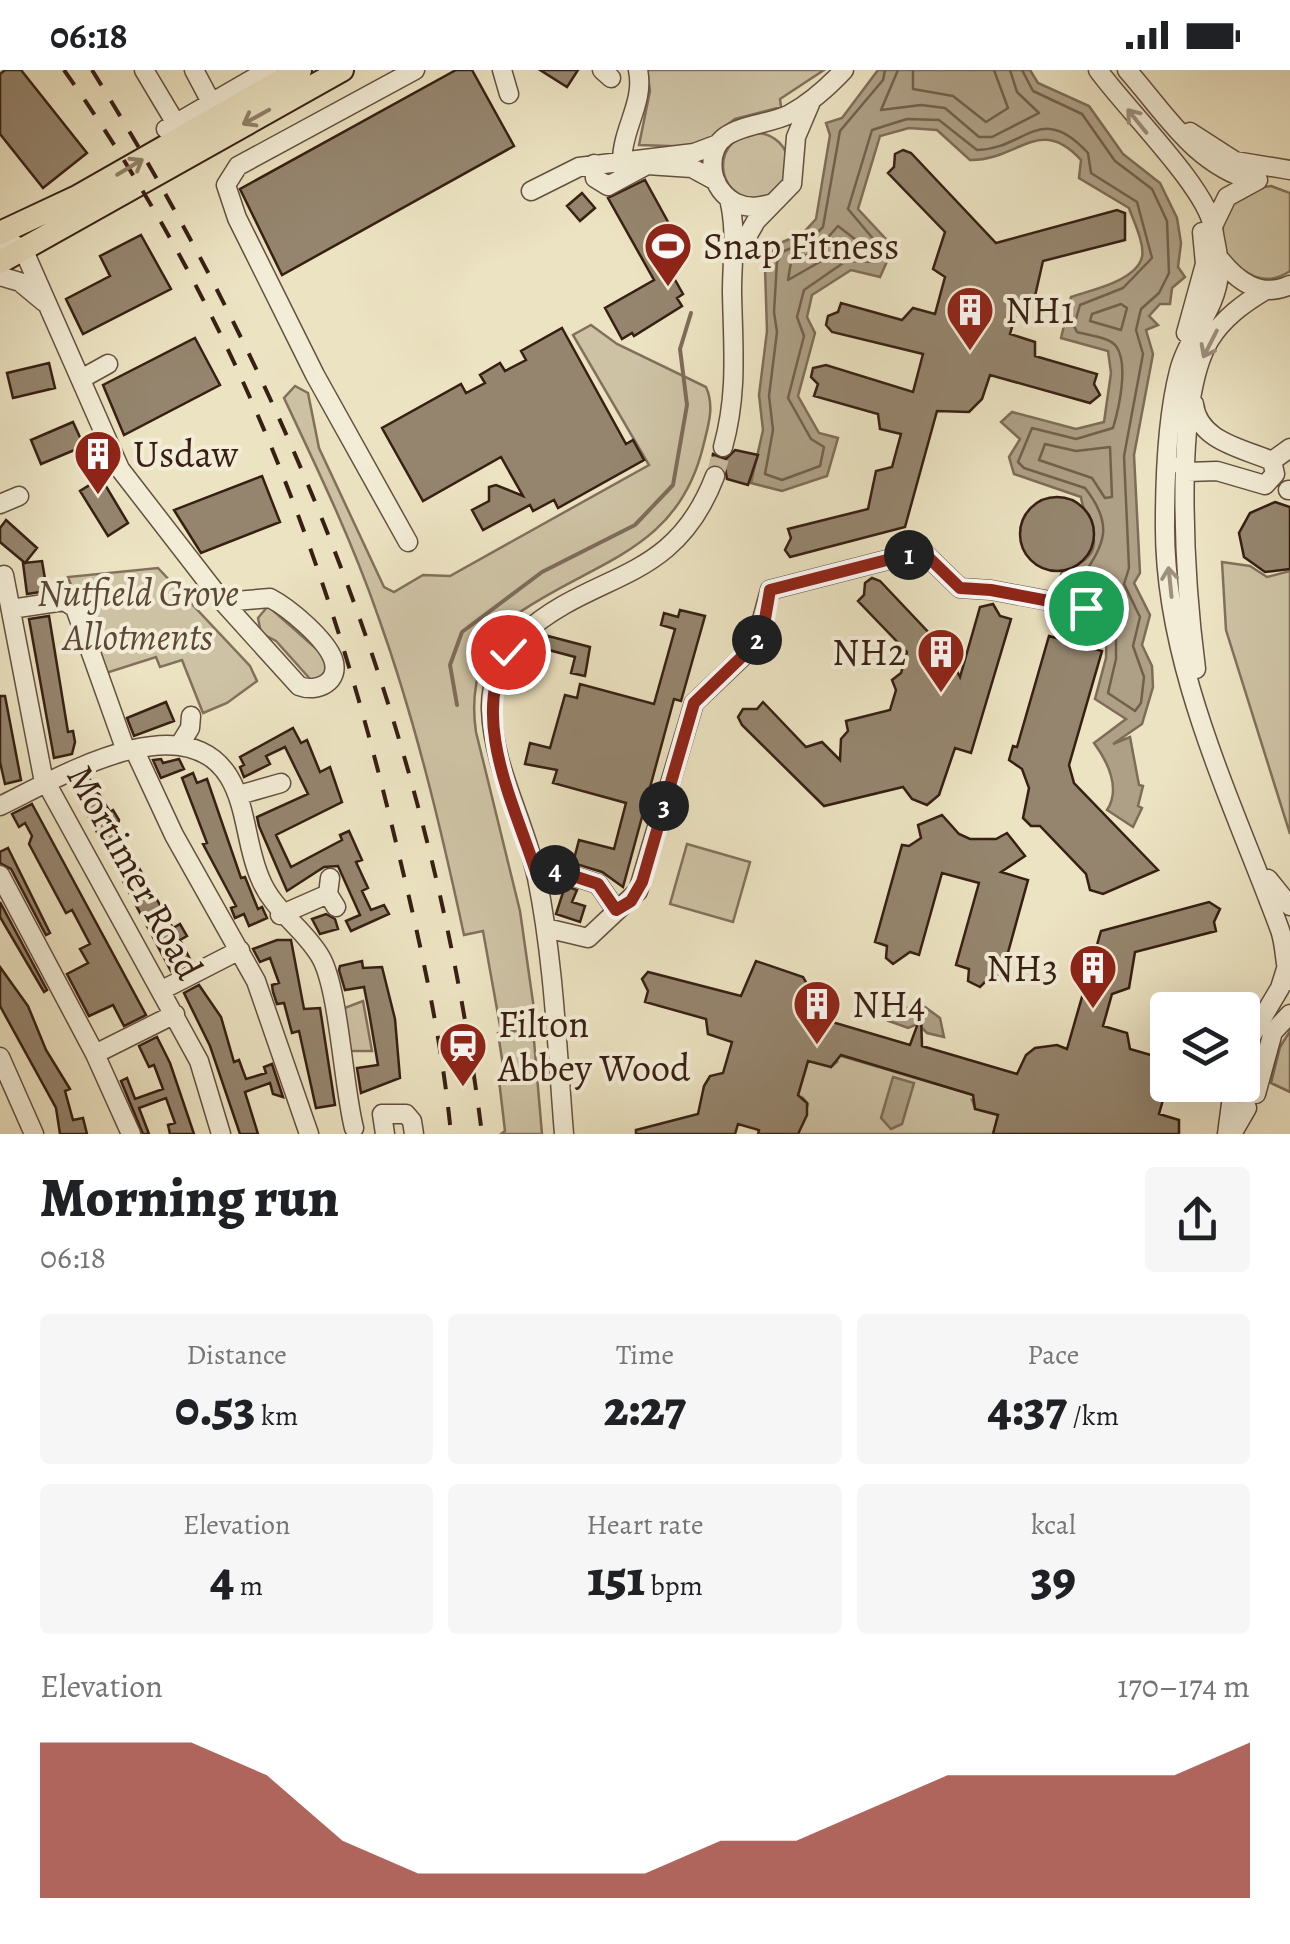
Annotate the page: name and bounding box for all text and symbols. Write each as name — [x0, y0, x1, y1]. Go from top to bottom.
text: 06:18 — [50, 9, 128, 61]
one-way arrow — [242, 107, 271, 127]
one-way arrow — [1126, 109, 1148, 135]
one-way arrow — [115, 157, 144, 177]
sports icon: Snap Fitness — [642, 220, 694, 288]
place label: Snap Fitness — [703, 220, 899, 272]
building icon: NH1 — [944, 284, 996, 352]
place label: NH1 — [1005, 284, 1074, 336]
one-way arrow — [1200, 328, 1219, 358]
building icon: Usdaw — [72, 428, 124, 496]
place label: Usdaw — [133, 428, 239, 480]
pin: 1 — [884, 530, 934, 580]
text: 1 — [904, 536, 914, 574]
pin — [1044, 566, 1129, 651]
park label: Nutfield Grove Allotments — [37, 567, 239, 663]
one-way arrow — [1160, 567, 1179, 599]
icon: arrive — [1059, 581, 1114, 636]
pin — [466, 610, 551, 695]
pin: 2 — [732, 615, 782, 665]
text: 2 — [750, 621, 764, 659]
icon: check — [481, 625, 536, 680]
place label: NH2 — [832, 626, 906, 678]
building icon: NH2 — [915, 626, 967, 694]
street label: Mortimer Road — [55, 755, 216, 989]
pin: 3 — [639, 781, 689, 831]
text: 3 — [658, 787, 670, 825]
pin: 4 — [530, 845, 580, 895]
text: 4 — [548, 851, 562, 889]
place label: NH3 — [986, 942, 1058, 994]
building icon: NH3 — [1067, 942, 1119, 1010]
building icon: NH4 — [791, 978, 843, 1046]
place label: NH4 — [852, 978, 925, 1030]
map controls — [1150, 992, 1260, 1102]
button: layers — [1150, 992, 1260, 1102]
place label: Filton Abbey Wood — [497, 998, 691, 1094]
station icon: Filton Abbey Wood — [437, 1020, 489, 1088]
text: Morning run — [40, 1160, 339, 1235]
button: share — [1145, 1167, 1250, 1272]
text: 06:18 — [40, 1235, 106, 1279]
text: Distance — [186, 1336, 287, 1374]
text: Time — [616, 1336, 674, 1374]
text: Pace — [1027, 1336, 1079, 1374]
text: 0.53 — [175, 1374, 255, 1442]
text: 2:27 — [604, 1374, 686, 1442]
text: 4:37 — [988, 1374, 1067, 1442]
text: km — [255, 1397, 298, 1435]
text: /km — [1067, 1397, 1119, 1435]
text: Elevation — [183, 1506, 290, 1544]
text: Heart rate — [587, 1506, 703, 1544]
text: kcal — [1031, 1506, 1076, 1544]
text: 4 — [210, 1544, 234, 1612]
text: 151 — [587, 1544, 645, 1612]
text: 39 — [1031, 1544, 1076, 1612]
text: m — [234, 1567, 263, 1605]
text: bpm — [645, 1567, 703, 1605]
text: Elevation — [40, 1664, 163, 1708]
text: 170–174 m — [1117, 1664, 1250, 1708]

